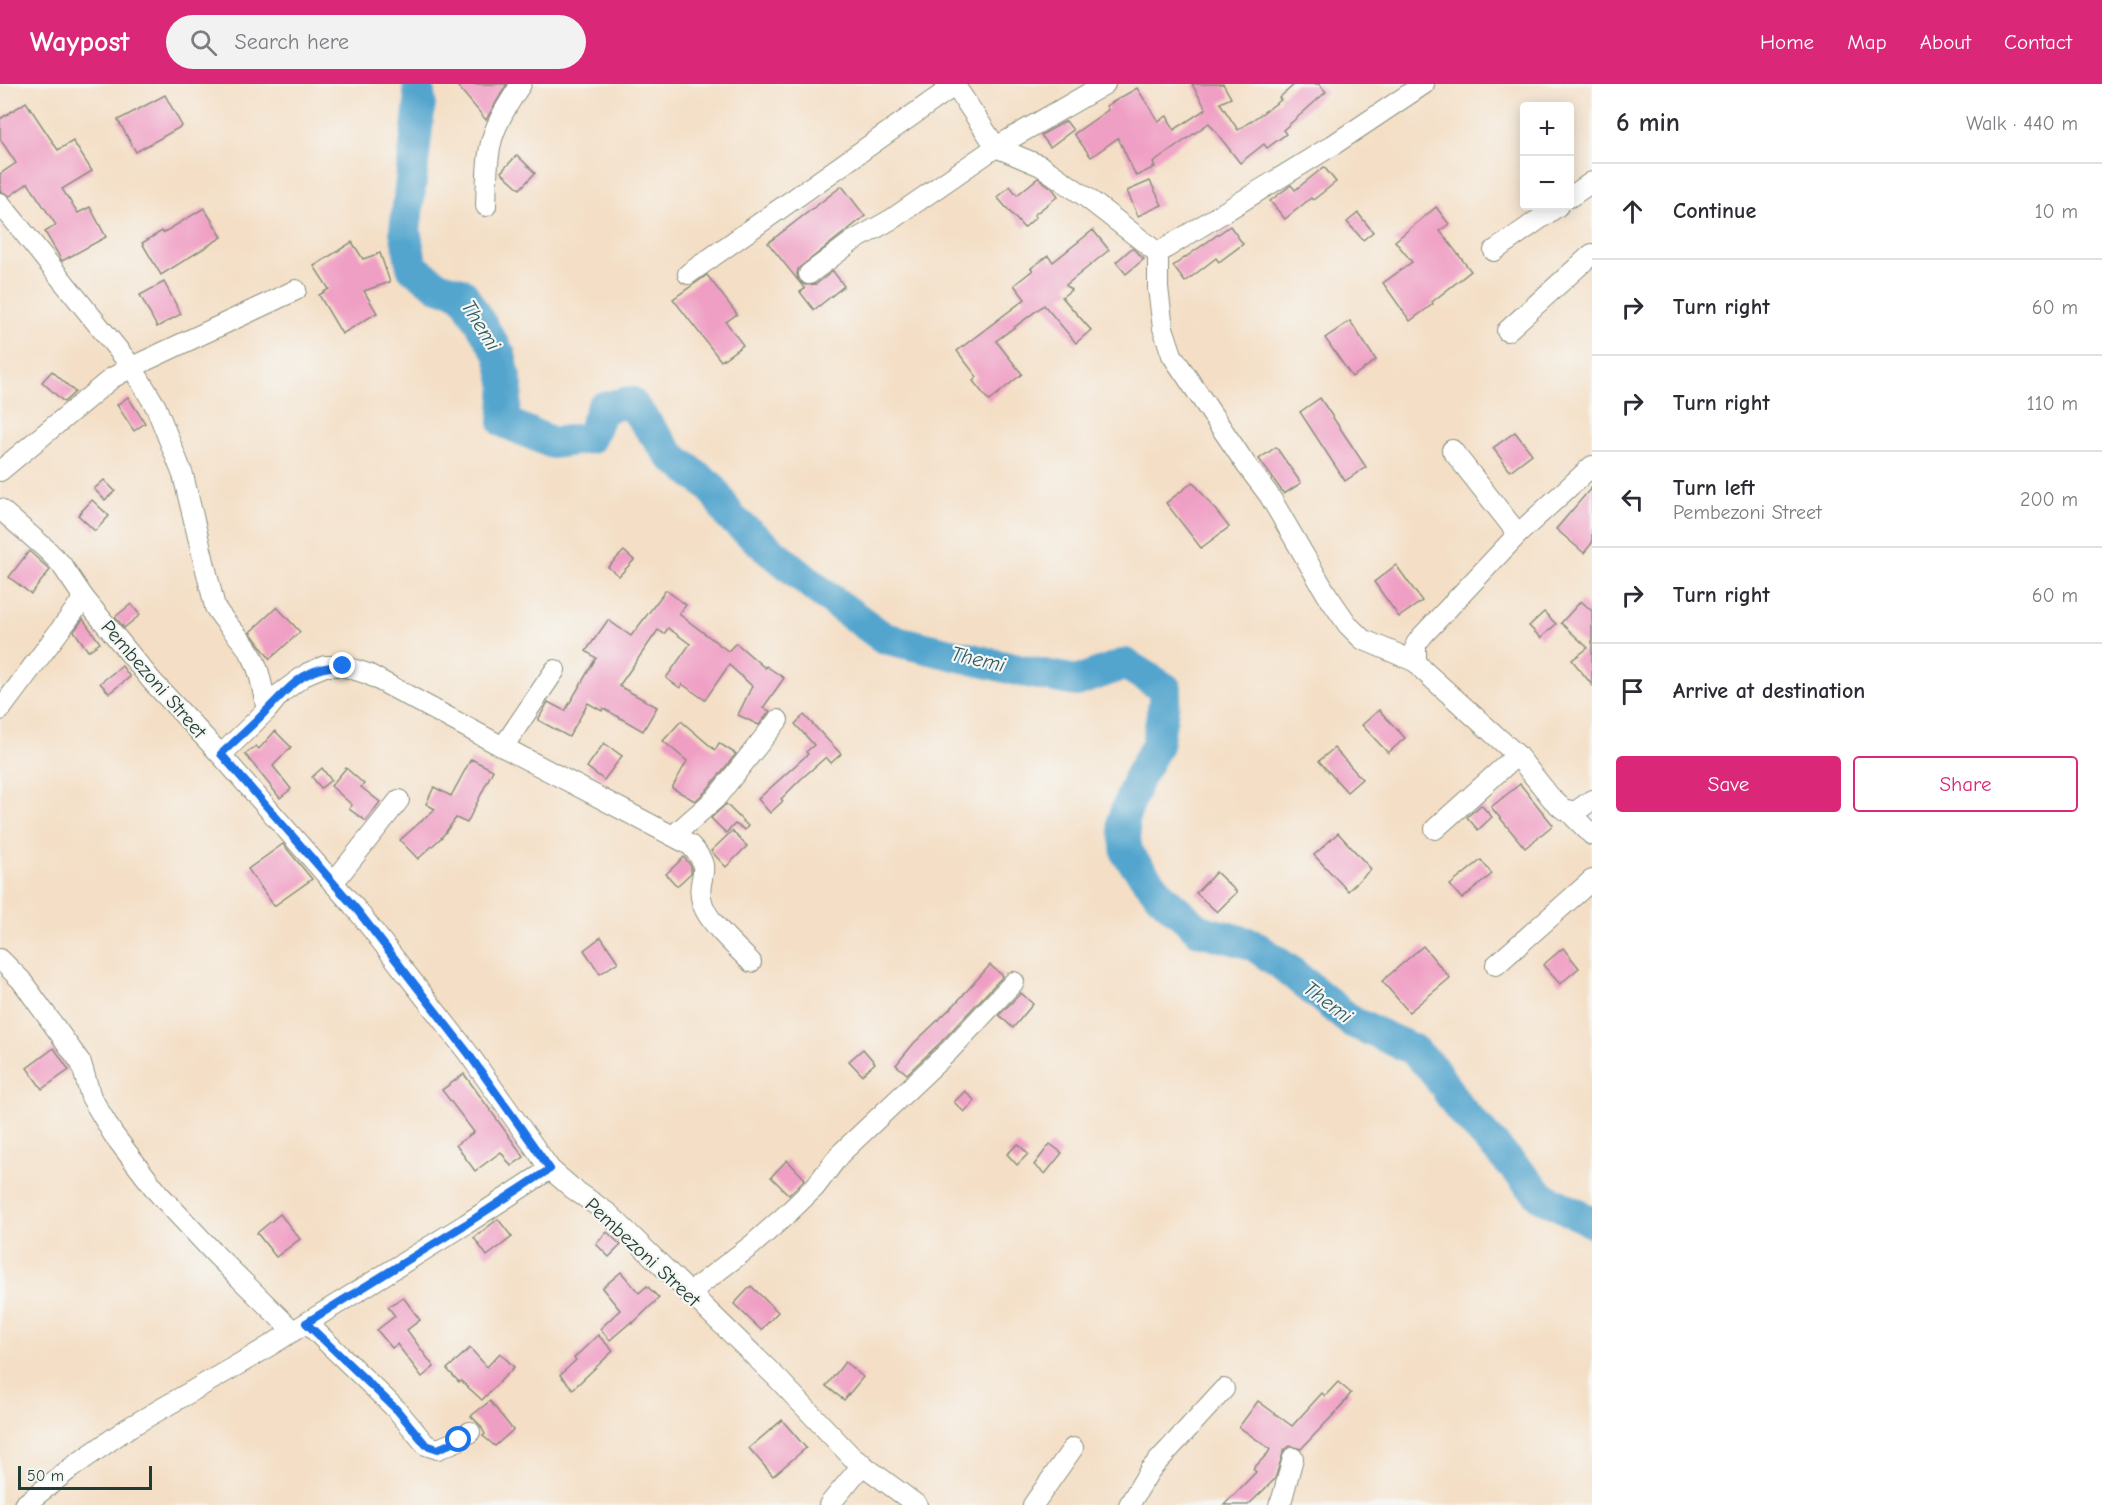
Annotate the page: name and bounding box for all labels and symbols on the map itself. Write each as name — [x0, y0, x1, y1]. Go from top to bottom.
water label: Themi — [456, 295, 506, 355]
street label: Pembezoni Street — [96, 616, 212, 744]
water label: Themi — [949, 641, 1008, 677]
route end — [329, 652, 355, 678]
water label: Themi — [1299, 976, 1357, 1028]
street label: Pembezoni Street — [580, 1193, 706, 1312]
route start — [445, 1426, 471, 1452]
scale bar — [18, 1463, 152, 1490]

